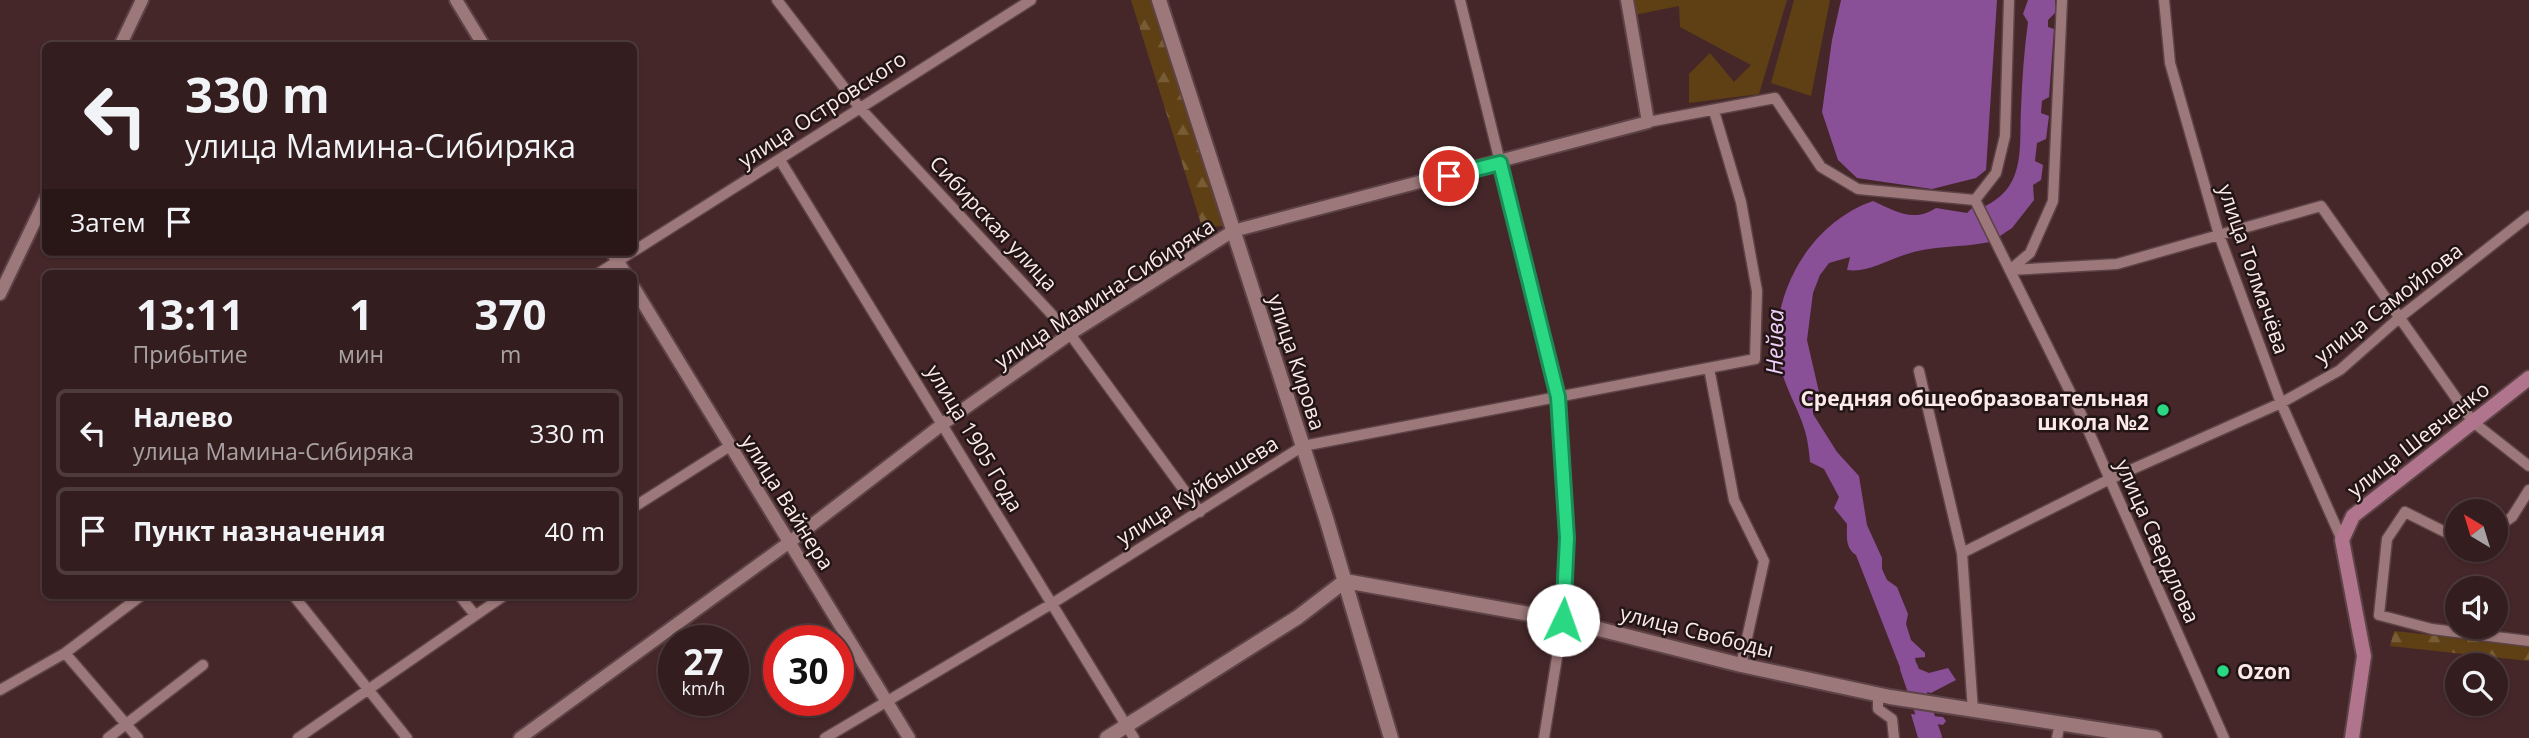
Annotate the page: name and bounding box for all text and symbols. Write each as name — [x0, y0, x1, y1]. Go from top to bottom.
street label: улица Островского — [733, 44, 911, 174]
text: 330 m — [185, 61, 330, 127]
icon: left — [70, 70, 161, 161]
text: улица Мамина-Сибиряка — [185, 124, 576, 167]
pin — [1419, 146, 1479, 206]
street label: Сибирская улица — [924, 149, 1064, 297]
icon: arrive — [1430, 157, 1468, 195]
street label: улица Толмачёва — [2212, 180, 2296, 358]
icon: arrive — [160, 203, 198, 241]
text: Затем — [70, 204, 146, 240]
street label: улица Мамина-Сибиряка — [989, 211, 1219, 375]
street label: улица Самойлова — [2308, 236, 2468, 370]
text: 13:11 — [136, 285, 244, 342]
text: 1 — [349, 285, 373, 342]
text: 370 — [475, 285, 547, 342]
street label: улица Кирова — [1262, 290, 1332, 434]
water label: Нейва — [1757, 309, 1791, 375]
text: Прибытие — [132, 338, 248, 370]
text: мин — [338, 338, 384, 370]
text: m — [500, 338, 521, 370]
street label: улица 1905 Года — [920, 359, 1030, 517]
street label: улица Шевченко — [2341, 375, 2495, 503]
place label: Средняя общеобразовательная школа №2 — [1800, 384, 2149, 436]
text: Налево — [133, 399, 233, 435]
marker: Средняя общеобразовательная школа №2 — [2155, 402, 2171, 418]
icon: left — [74, 414, 112, 452]
text: 330 m — [530, 415, 605, 451]
street label: улица Вайнера — [735, 429, 841, 575]
street label: улица Куйбышева — [1111, 429, 1283, 551]
text: улица Мамина-Сибиряка — [133, 435, 414, 467]
street label: улица Свердлова — [2109, 455, 2207, 627]
north arrow — [2445, 499, 2508, 562]
map controls — [2445, 499, 2508, 716]
icon: arrive — [74, 512, 112, 550]
text: Пункт назначения — [133, 513, 386, 549]
text: 40 m — [544, 513, 605, 549]
button: sound — [2445, 576, 2508, 639]
position arrow — [1526, 583, 1600, 657]
street label: улица Свободы — [1617, 598, 1777, 664]
speed limit sign: 30 — [763, 625, 854, 716]
text: 27 — [683, 638, 724, 685]
button: search — [2445, 653, 2508, 716]
place label: Ozon — [2237, 657, 2291, 685]
marker: Ozon — [2215, 663, 2231, 679]
text: km/h — [682, 676, 725, 700]

